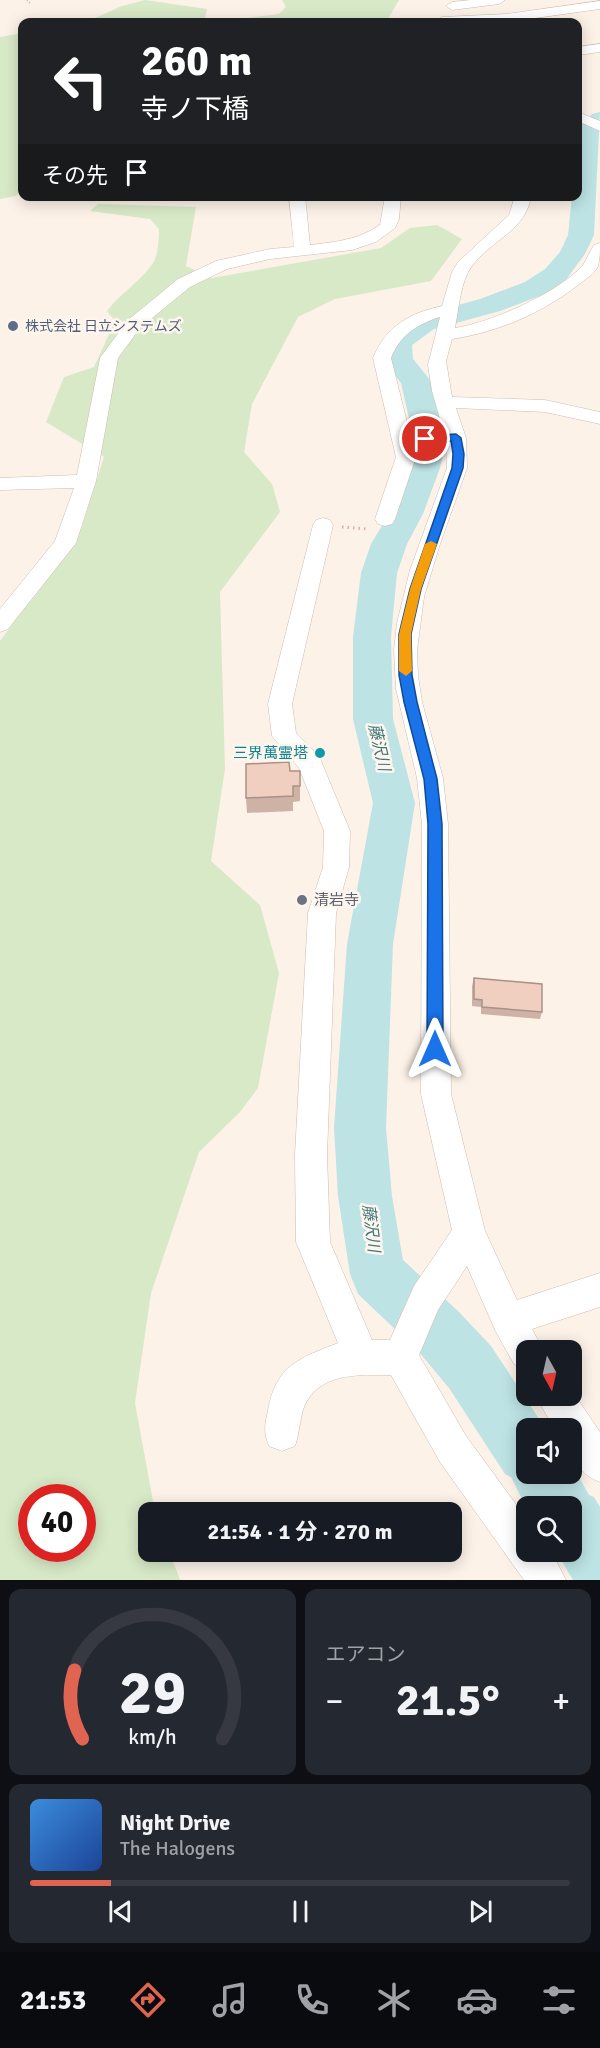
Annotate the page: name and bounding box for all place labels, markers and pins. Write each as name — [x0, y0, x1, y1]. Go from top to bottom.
place label: 株式会社 日立システムズ — [25, 318, 182, 335]
marker: 株式会社 日立システムズ — [6, 319, 20, 333]
pin — [399, 413, 450, 464]
place label: 三界萬霊塔 — [233, 744, 308, 762]
marker: 三界萬霊塔 — [313, 746, 327, 760]
place label: 清岩寺 — [314, 891, 359, 909]
marker: 清岩寺 — [295, 893, 309, 907]

